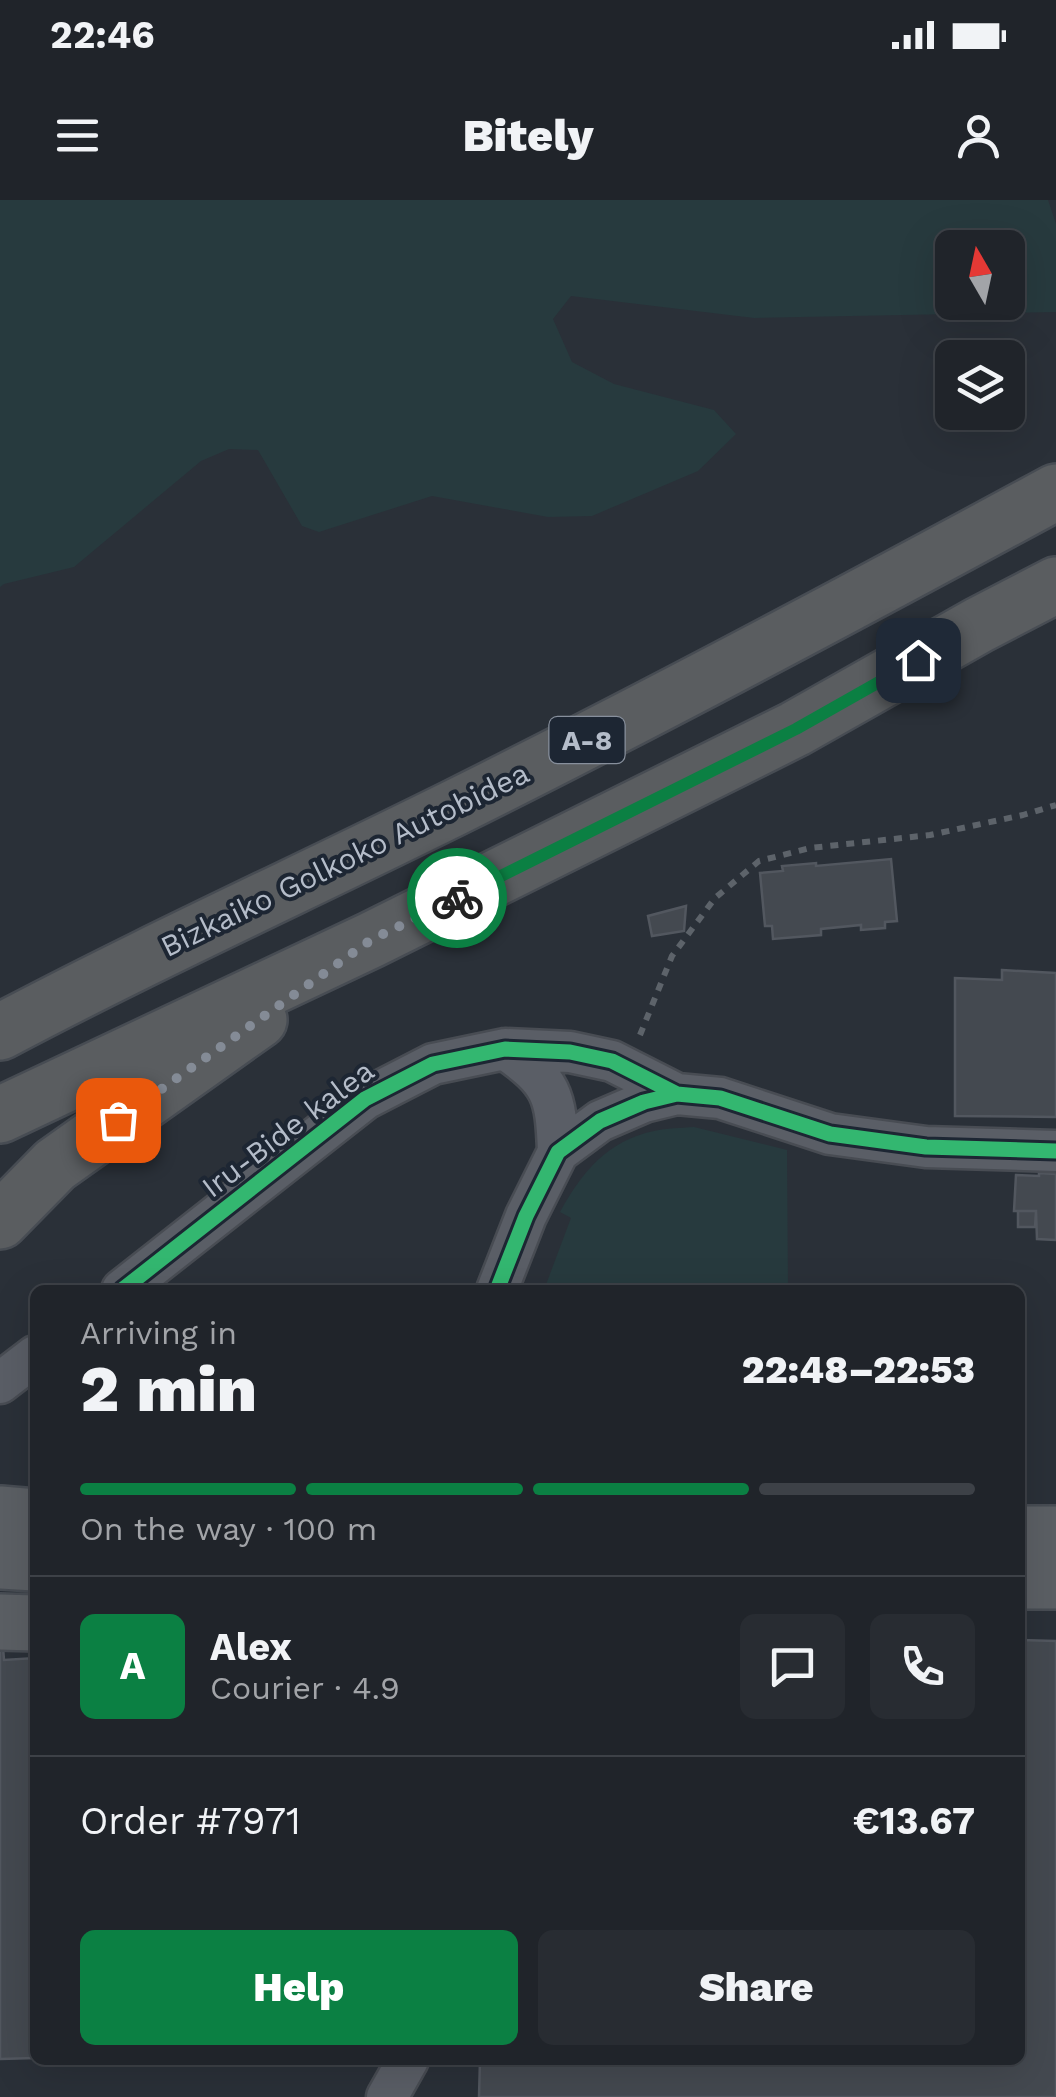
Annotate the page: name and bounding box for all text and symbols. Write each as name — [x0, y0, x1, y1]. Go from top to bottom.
text: 22:46 — [50, 13, 155, 57]
icon: menu — [50, 108, 105, 163]
icon: person — [951, 108, 1006, 163]
text: Bitely — [462, 109, 594, 162]
north arrow — [935, 230, 1025, 320]
map controls — [935, 230, 1025, 430]
button: layers — [935, 340, 1025, 430]
pin — [876, 618, 961, 703]
icon: home — [891, 633, 946, 688]
road number: A-8 — [550, 717, 624, 763]
street label: Bizkaiko Golkoko Autobidea — [155, 755, 535, 964]
courier — [407, 848, 507, 948]
icon: bike — [430, 871, 485, 926]
street label: Iru-Bide kalea — [195, 1053, 380, 1205]
pin — [76, 1078, 161, 1163]
icon: bag — [91, 1093, 146, 1148]
text: Arriving in — [80, 1314, 237, 1352]
text: 22:48–22:53 — [742, 1348, 975, 1392]
text: 2 min — [80, 1351, 257, 1427]
text: On the way · 100 m — [80, 1510, 377, 1548]
button: chat — [740, 1614, 845, 1719]
button: phone — [870, 1614, 975, 1719]
text: Alex — [210, 1625, 292, 1669]
text: A — [120, 1644, 145, 1688]
text: Courier · 4.9 — [210, 1669, 400, 1707]
text: Order #7971 — [80, 1799, 301, 1843]
text: €13.67 — [853, 1799, 975, 1843]
button: Help — [80, 1930, 518, 2045]
button: Share — [538, 1930, 975, 2045]

